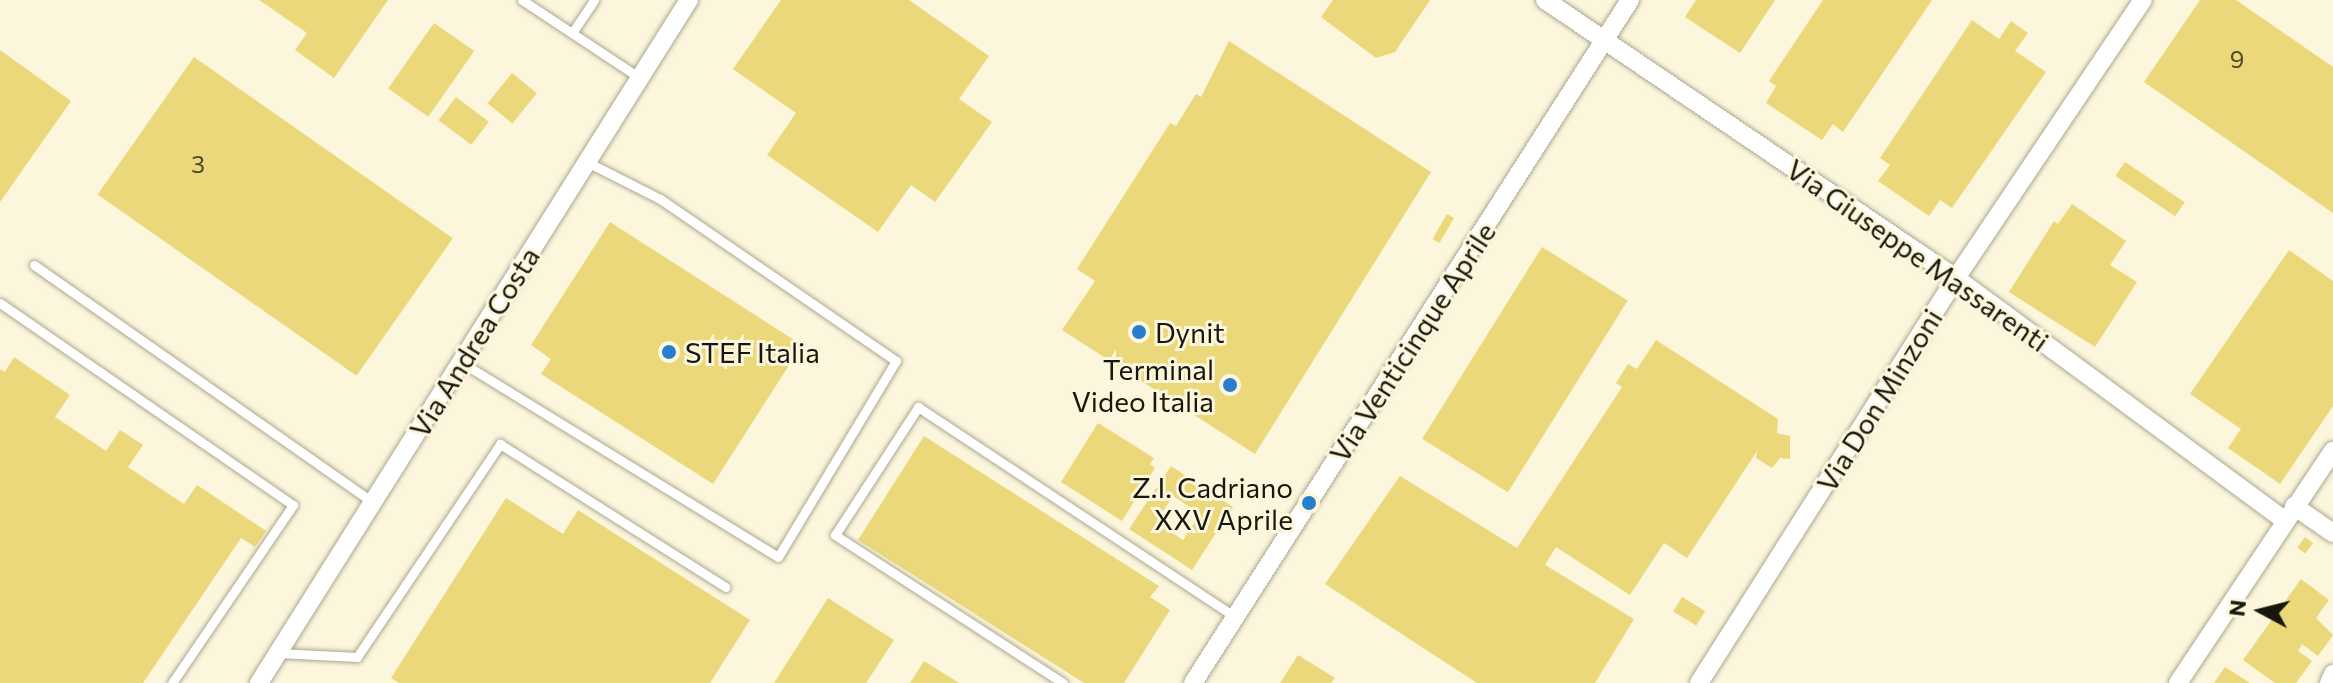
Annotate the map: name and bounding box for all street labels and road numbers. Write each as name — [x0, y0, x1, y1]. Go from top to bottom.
street label: Via Giuseppe Massarenti — [1781, 152, 2055, 358]
street label: Via Venticinque Aprile — [1322, 216, 1502, 468]
street label: Via Andrea Costa — [402, 241, 546, 443]
street label: Via Don Minzoni — [1809, 302, 1949, 498]

